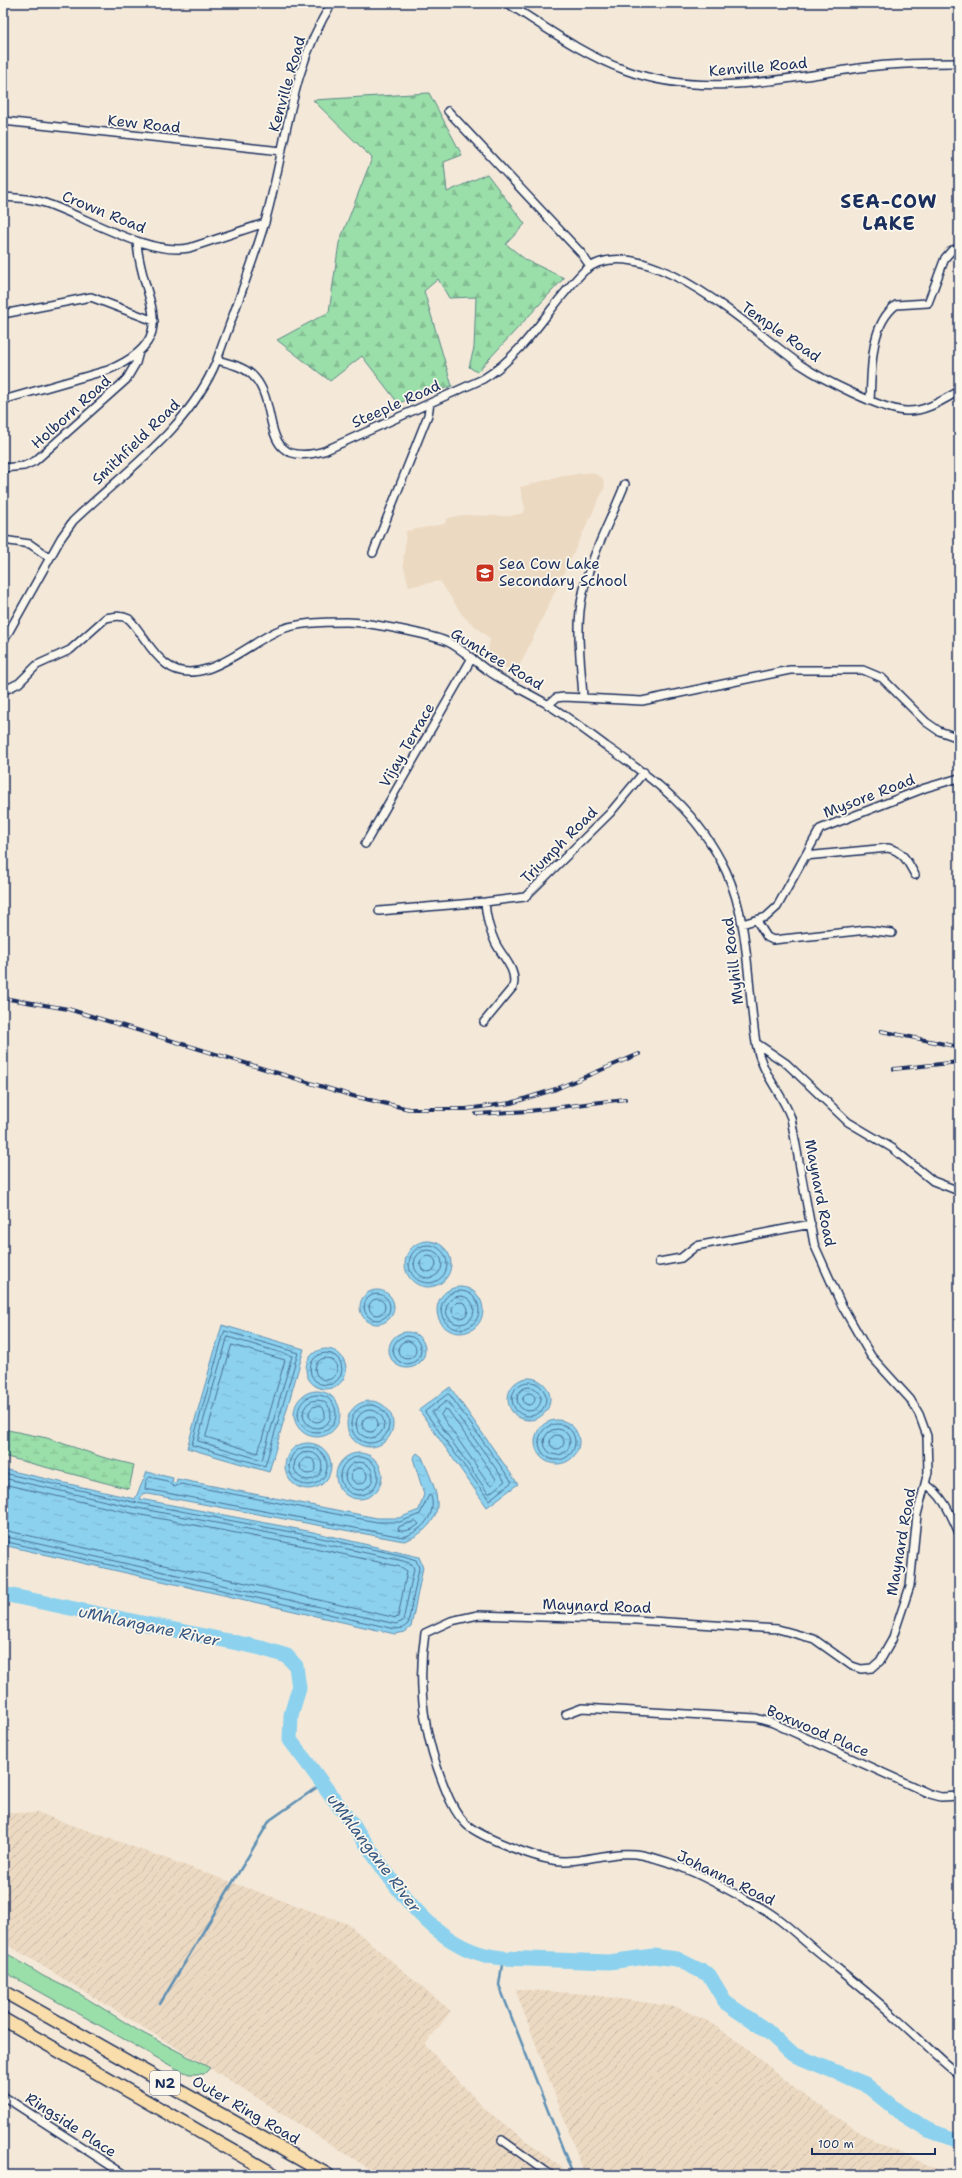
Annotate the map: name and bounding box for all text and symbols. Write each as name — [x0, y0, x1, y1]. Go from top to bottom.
street label: Kenville Road — [264, 33, 310, 134]
street label: Kenville Road — [708, 53, 809, 81]
street label: Kew Road — [107, 110, 182, 138]
street label: Crown Road — [59, 186, 149, 238]
district label: SEA-COW LAKE — [840, 189, 938, 236]
street label: Temple Road — [737, 297, 825, 367]
street label: Holborn Road — [27, 371, 115, 453]
street label: Steeple Road — [348, 375, 444, 432]
street label: Smithfield Road — [88, 394, 185, 489]
place label: Sea Cow Lake Secondary School — [499, 554, 628, 591]
school or university icon: Sea Cow Lake Secondary School — [474, 562, 496, 584]
street label: Gumtree Road — [447, 623, 548, 695]
street label: Vijay Terrace — [375, 699, 439, 791]
street label: Mysore Road — [820, 769, 918, 823]
street label: Triumph Road — [516, 802, 602, 888]
street label: Myhill Road — [718, 916, 748, 1006]
street label: Maynard Road — [800, 1138, 840, 1249]
street label: Maynard Road — [882, 1486, 920, 1597]
street label: Maynard Road — [542, 1594, 652, 1618]
water label: uMhlangane River — [76, 1601, 222, 1651]
street label: Boxwood Place — [764, 1700, 872, 1762]
water label: uMhlangane River — [322, 1789, 426, 1917]
street label: Johanna Road — [674, 1846, 779, 1911]
road number: N2 — [150, 2071, 180, 2095]
street label: Outer Ring Road — [188, 2071, 304, 2149]
street label: Ringside Place — [22, 2088, 120, 2162]
scale bar — [812, 2130, 935, 2156]
text: 100 m — [818, 2136, 854, 2152]

